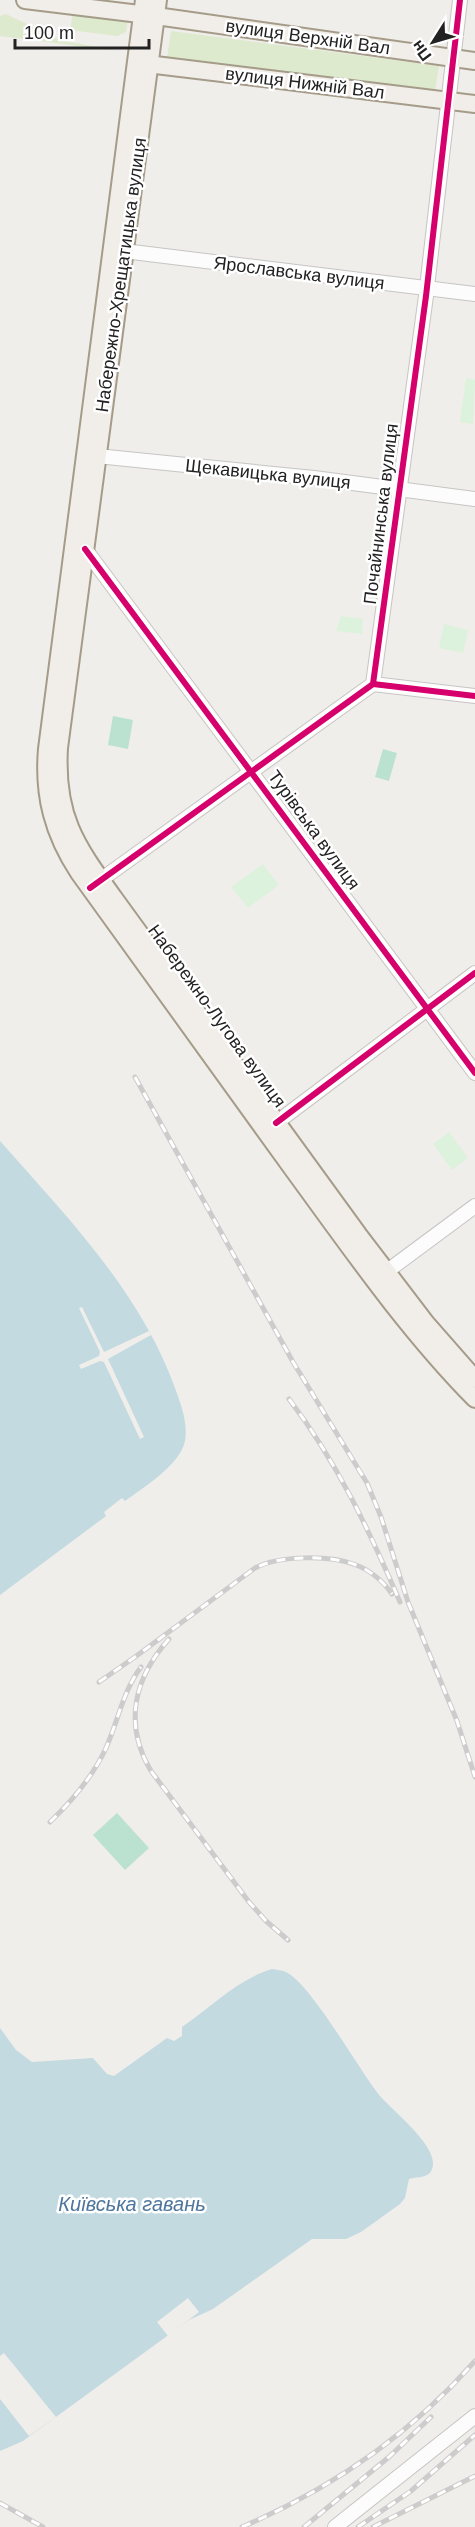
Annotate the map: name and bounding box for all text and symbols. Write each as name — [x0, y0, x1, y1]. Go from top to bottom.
scale bar — [15, 12, 148, 50]
north arrow — [403, 12, 463, 72]
street label: вулиця Верхній Вал — [225, 16, 391, 58]
text: 100 m — [24, 23, 74, 43]
text: Пн — [408, 37, 435, 64]
street label: вулиця Нижній Вал — [224, 63, 386, 103]
street label: Набережно-Хрещатицька вулиця — [92, 136, 150, 414]
street label: Ярославська вулиця — [212, 253, 386, 293]
street label: Почайнинська вулиця — [360, 422, 402, 606]
street label: Щекавицька вулиця — [184, 455, 352, 493]
street label: Турівська вулиця — [264, 767, 364, 893]
street label: Набережно-Лугова вулиця — [144, 921, 290, 1111]
water label: Київська гавань — [58, 2193, 206, 2215]

